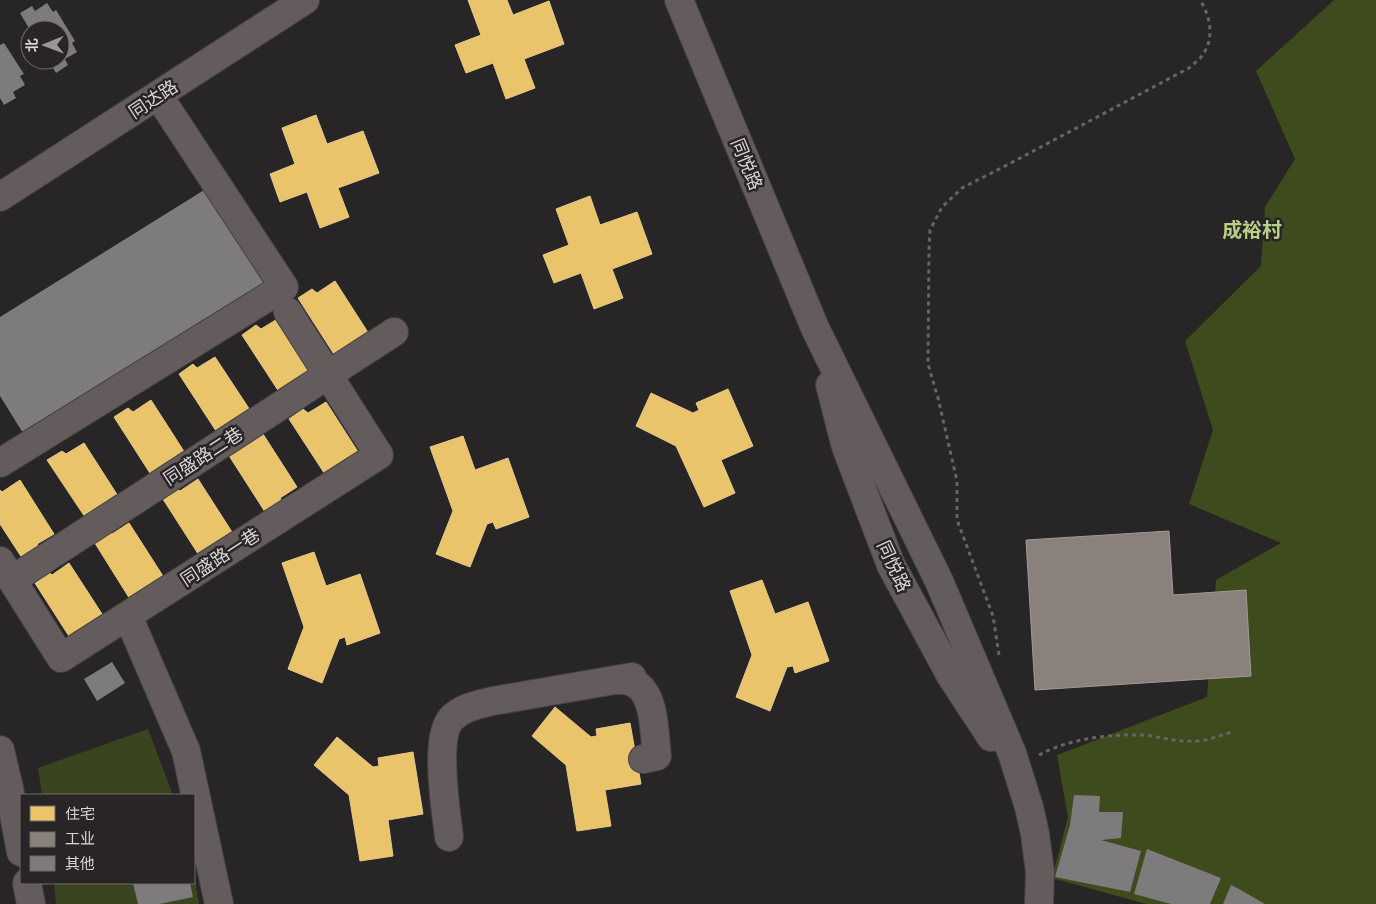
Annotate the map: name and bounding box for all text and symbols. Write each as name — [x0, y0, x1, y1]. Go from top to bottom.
north arrow — [20, 20, 70, 70]
text: 北 — [22, 38, 42, 52]
street label: 同达路 — [124, 74, 182, 124]
street label: 同悦路 — [725, 134, 769, 194]
district label: 成裕村 — [1222, 216, 1282, 244]
street label: 同盛路二巷 — [158, 421, 248, 491]
street label: 同盛路一巷 — [175, 522, 265, 592]
street label: 同悦路 — [871, 536, 917, 596]
legend — [20, 794, 195, 884]
text: 住宅 — [65, 803, 95, 824]
text: 工业 — [65, 828, 95, 849]
text: 其他 — [65, 853, 95, 874]

